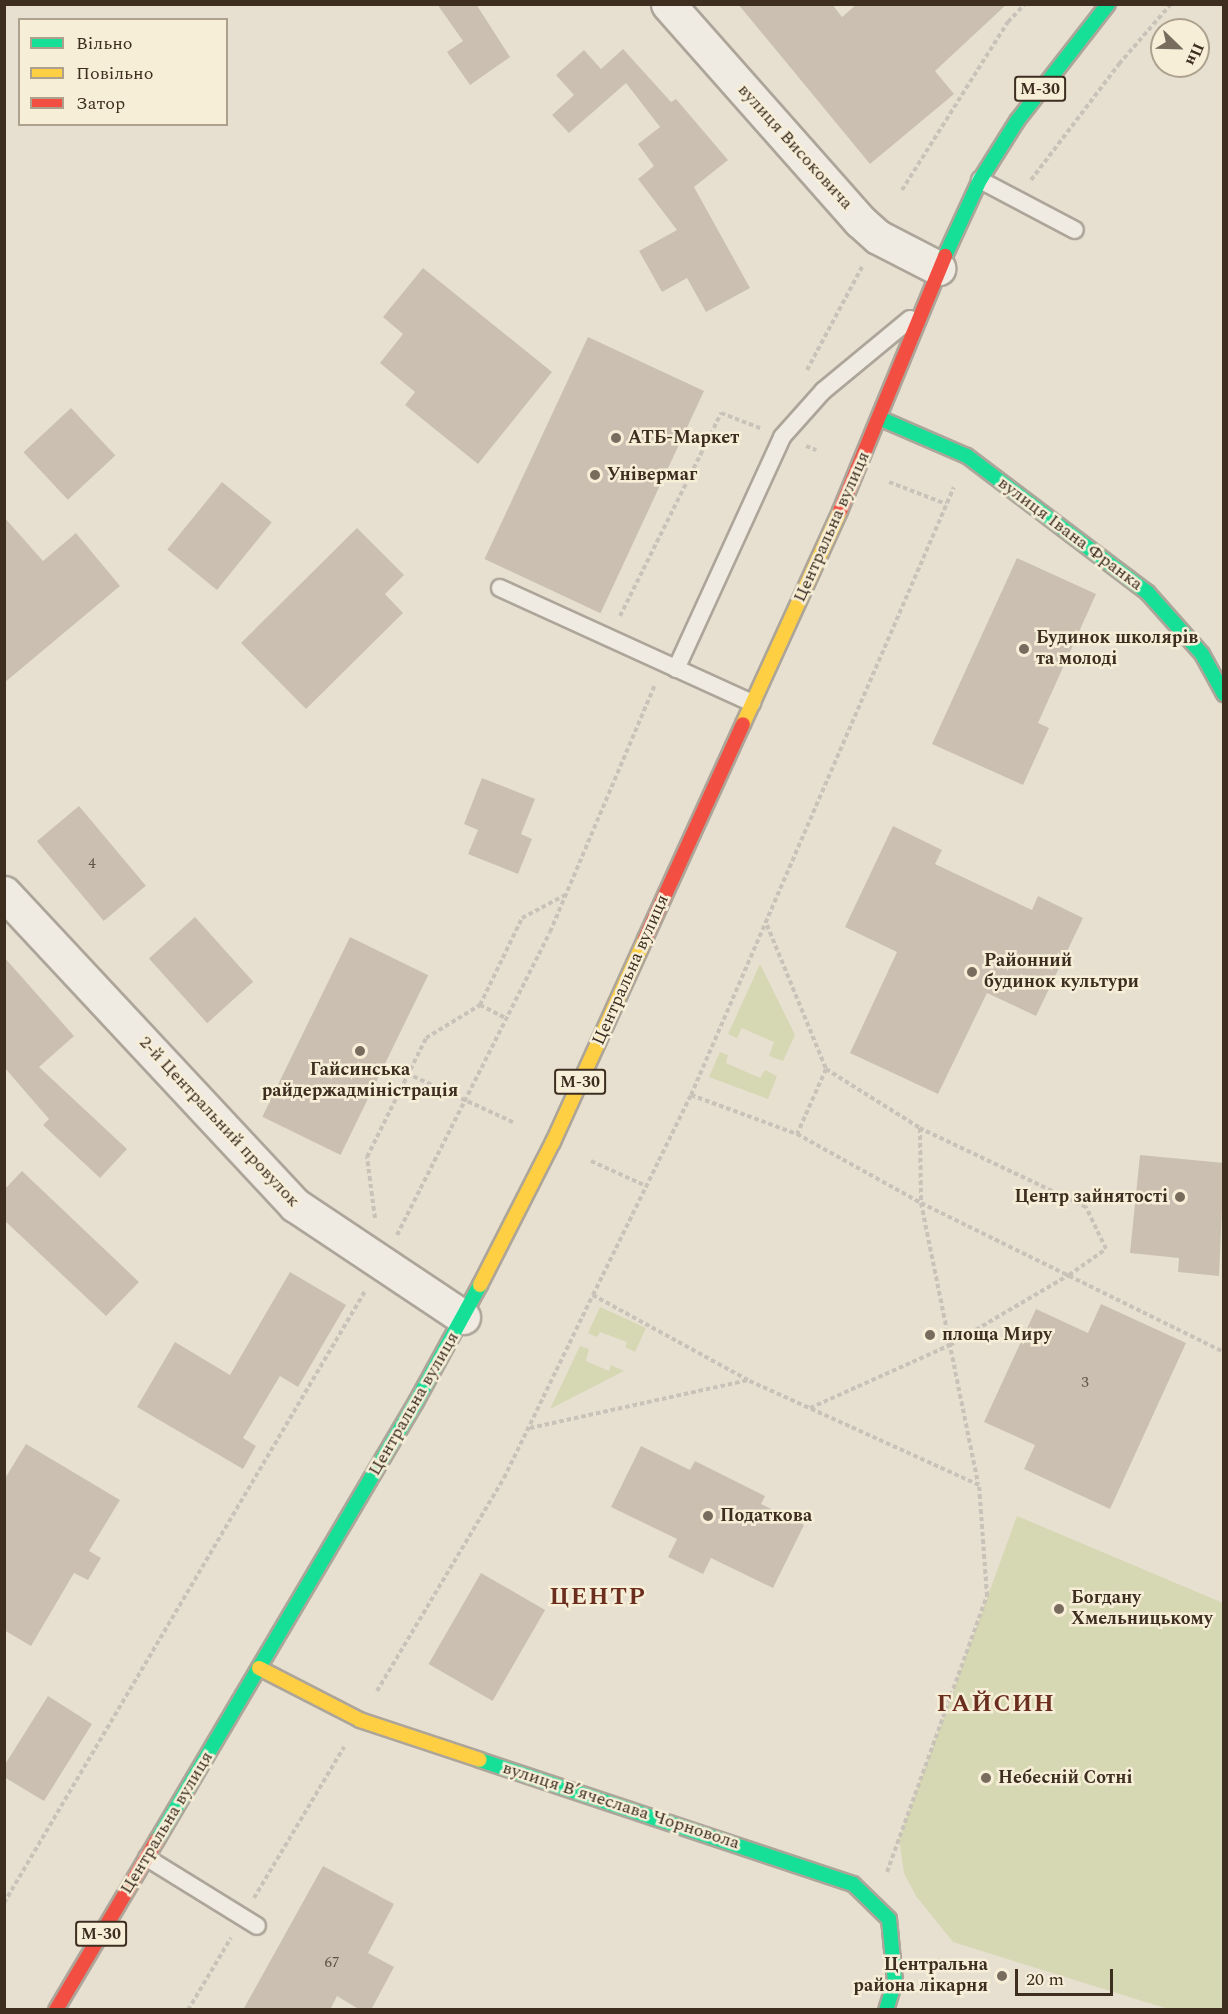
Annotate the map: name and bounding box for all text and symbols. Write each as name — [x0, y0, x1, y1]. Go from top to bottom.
legend — [18, 18, 228, 126]
north arrow — [1150, 18, 1210, 78]
text: Вільно — [76, 30, 133, 57]
text: Пн — [1179, 39, 1210, 70]
text: Повільно — [76, 60, 153, 87]
road number: М-30 — [1013, 76, 1067, 102]
street label: вулиця Високовича — [733, 80, 857, 214]
text: Затор — [76, 90, 125, 117]
place label: АТБ-Маркет — [628, 427, 739, 449]
marker: АТБ-Маркет — [609, 431, 623, 445]
street label: Центральна вулиця — [789, 448, 875, 606]
place label: Універмаг — [607, 464, 697, 486]
marker: Універмаг — [588, 468, 602, 482]
street label: вулиця Івана Франка — [993, 472, 1147, 596]
place label: Будинок школярів та молоді — [1036, 628, 1198, 670]
marker: Будинок школярів та молоді — [1017, 642, 1031, 656]
house number: 4 — [88, 855, 96, 873]
street label: Центральна вулиця — [588, 891, 674, 1049]
place label: Районний будинок культури — [984, 951, 1139, 994]
marker: Районний будинок культури — [965, 965, 979, 979]
street label: 2-й Центральний провулок — [134, 1032, 304, 1212]
marker: Гайсинська райдержадміністрація — [353, 1044, 367, 1058]
place label: Гайсинська райдержадміністрація — [262, 1060, 458, 1102]
road number: М-30 — [553, 1069, 607, 1095]
place label: Центр зайнятості — [1014, 1186, 1168, 1208]
marker: Центр зайнятості — [1173, 1190, 1187, 1204]
place label: площа Миру — [942, 1324, 1052, 1346]
street label: Центральна вулиця — [364, 1328, 464, 1480]
marker: площа Миру — [923, 1328, 937, 1342]
house number: 3 — [1081, 1374, 1089, 1392]
place label: Податкова — [720, 1505, 812, 1527]
marker: Податкова — [701, 1509, 715, 1523]
district label: ЦЕНТР — [550, 1584, 646, 1612]
place label: Богдану Хмельницькому — [1071, 1588, 1212, 1630]
marker: Богдану Хмельницькому — [1052, 1602, 1066, 1616]
district label: ГАЙСИН — [937, 1691, 1055, 1719]
street label: Центральна вулиця — [116, 1748, 218, 1898]
street label: вулиця Вʼячеслава Чорновола — [500, 1757, 742, 1855]
place label: Небесній Сотні — [998, 1767, 1132, 1789]
marker: Небесній Сотні — [979, 1771, 993, 1785]
road number: М-30 — [74, 1921, 128, 1947]
house number: 67 — [325, 1954, 339, 1972]
place label: Центральна района лікарня — [853, 1955, 988, 1998]
scale bar — [1018, 1957, 1116, 1995]
text: 20 m — [1026, 1966, 1064, 1993]
marker: Центральна района лікарня — [993, 1967, 1011, 1985]

